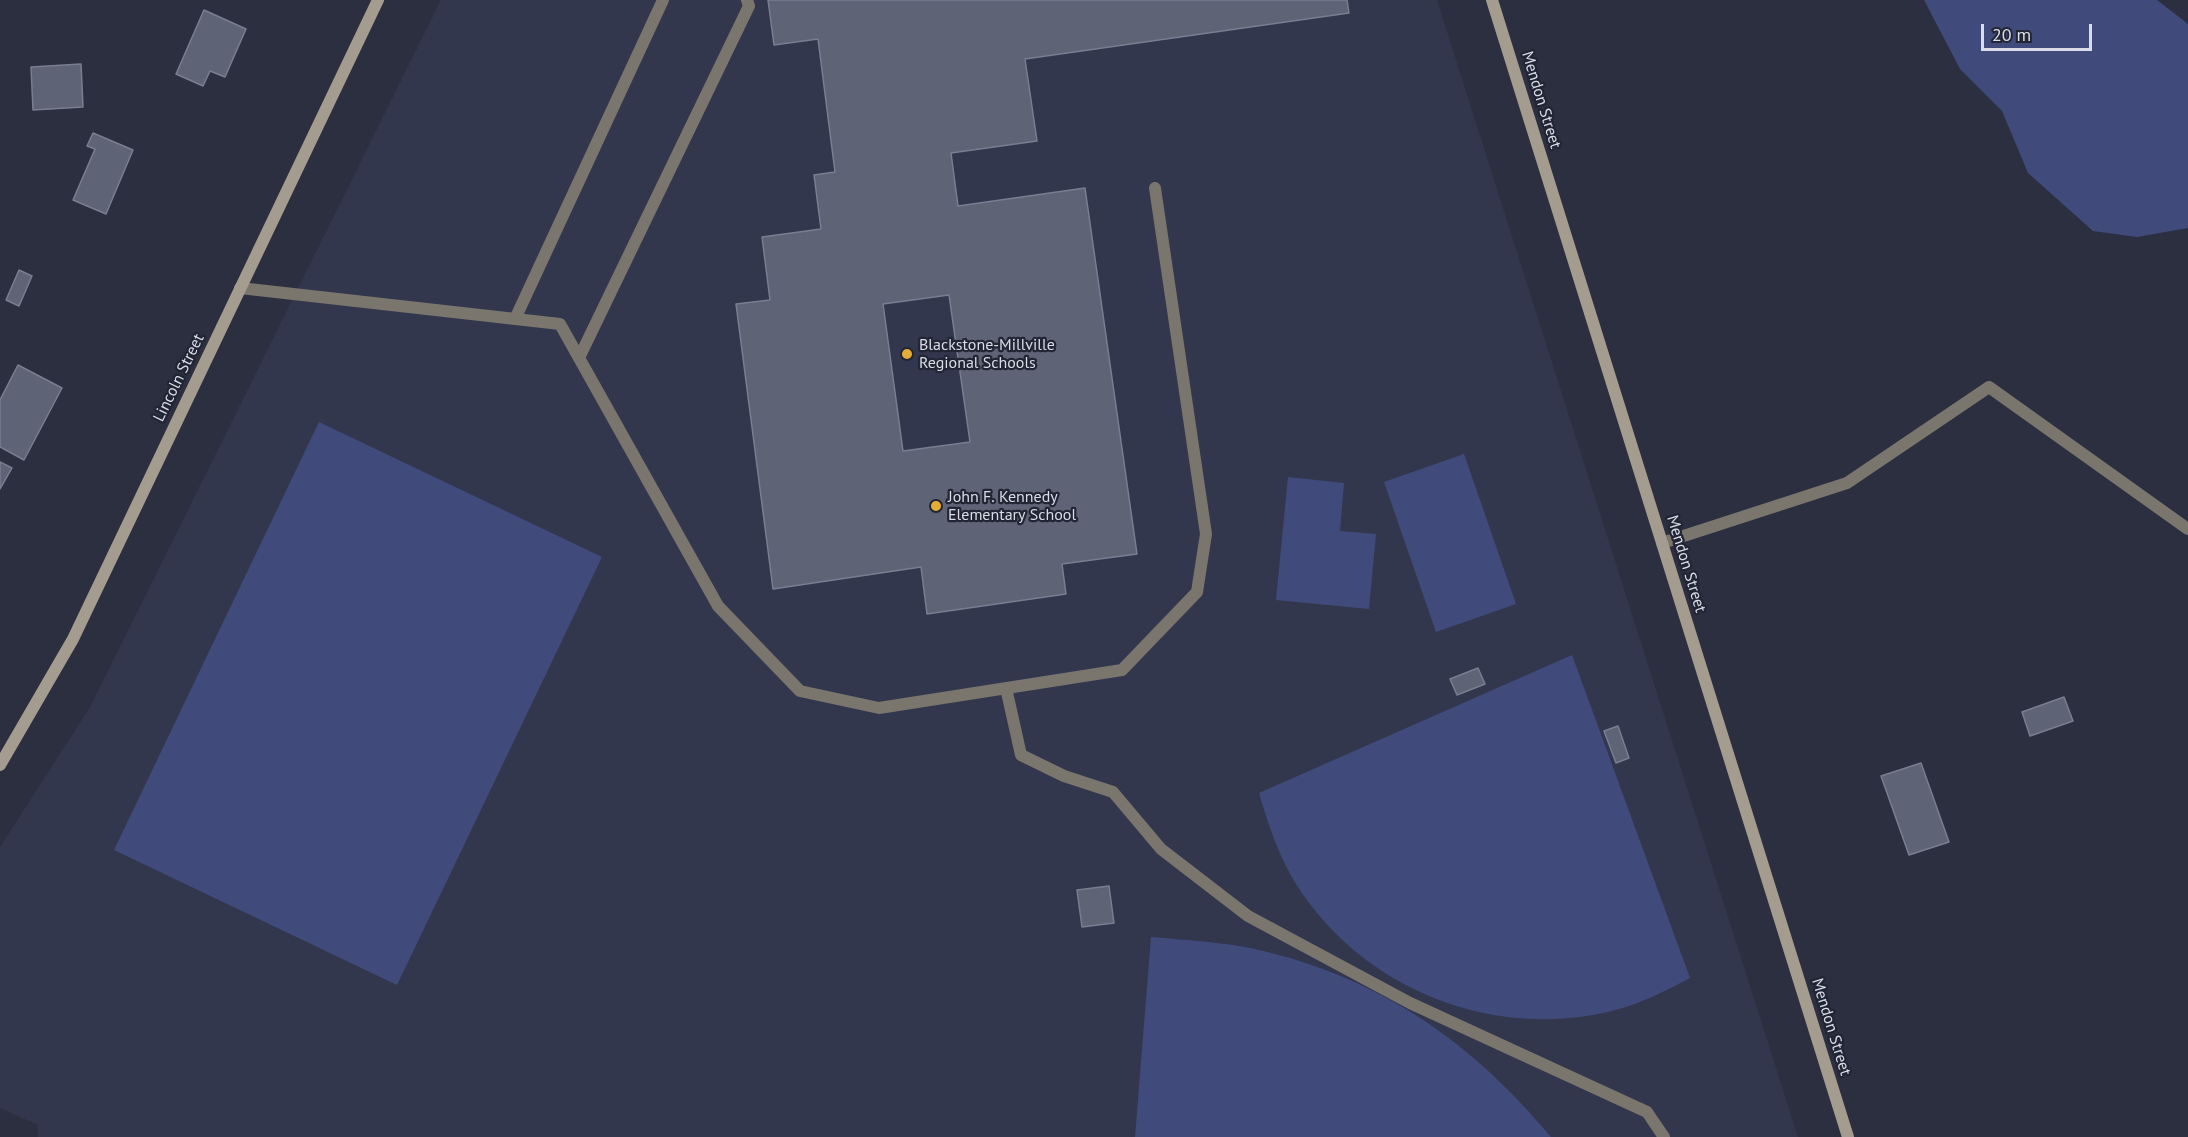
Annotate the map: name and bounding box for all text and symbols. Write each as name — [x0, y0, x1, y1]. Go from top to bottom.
scale bar — [1984, 12, 2095, 50]
text: 20 m — [1992, 23, 2031, 46]
street label: Mendon Street — [1517, 49, 1565, 151]
street label: Lincoln Street — [149, 331, 209, 425]
place label: Blackstone-Millville Regional Schools — [919, 335, 1055, 373]
marker: Blackstone-Millville Regional Schools — [900, 347, 914, 361]
place label: John F. Kennedy Elementary School — [948, 487, 1076, 525]
marker: John F. Kennedy Elementary School — [929, 499, 943, 513]
street label: Mendon Street — [1662, 513, 1710, 615]
street label: Mendon Street — [1807, 976, 1855, 1078]

